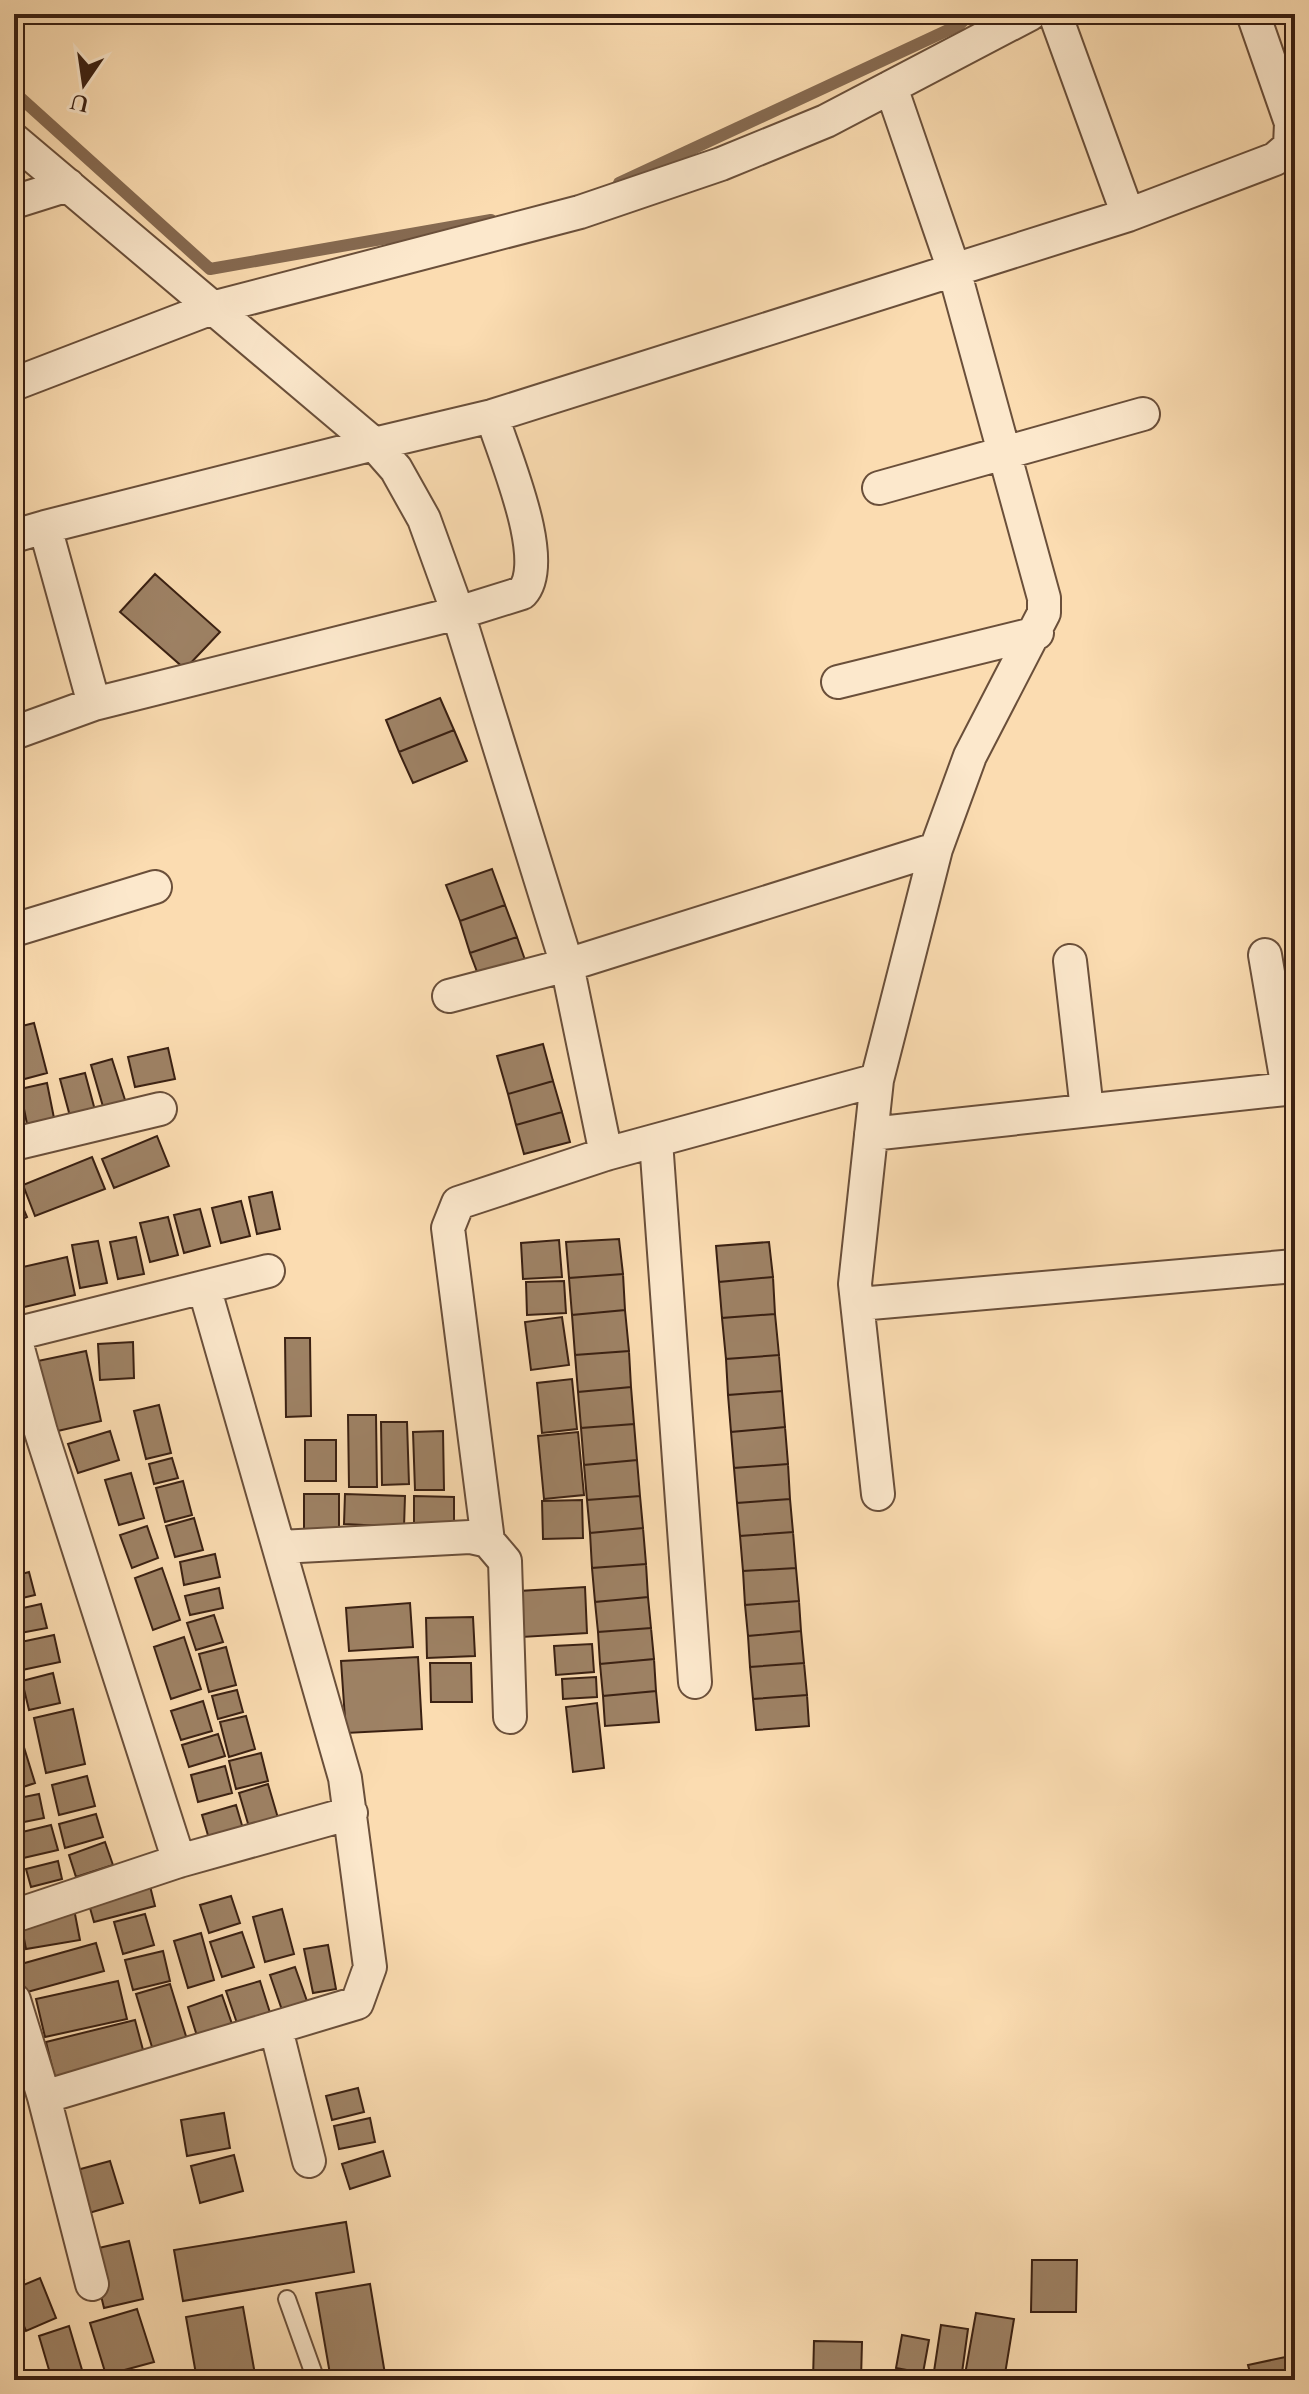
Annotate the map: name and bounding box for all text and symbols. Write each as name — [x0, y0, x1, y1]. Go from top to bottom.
north arrow — [44, 44, 124, 124]
text: U — [68, 86, 92, 119]

